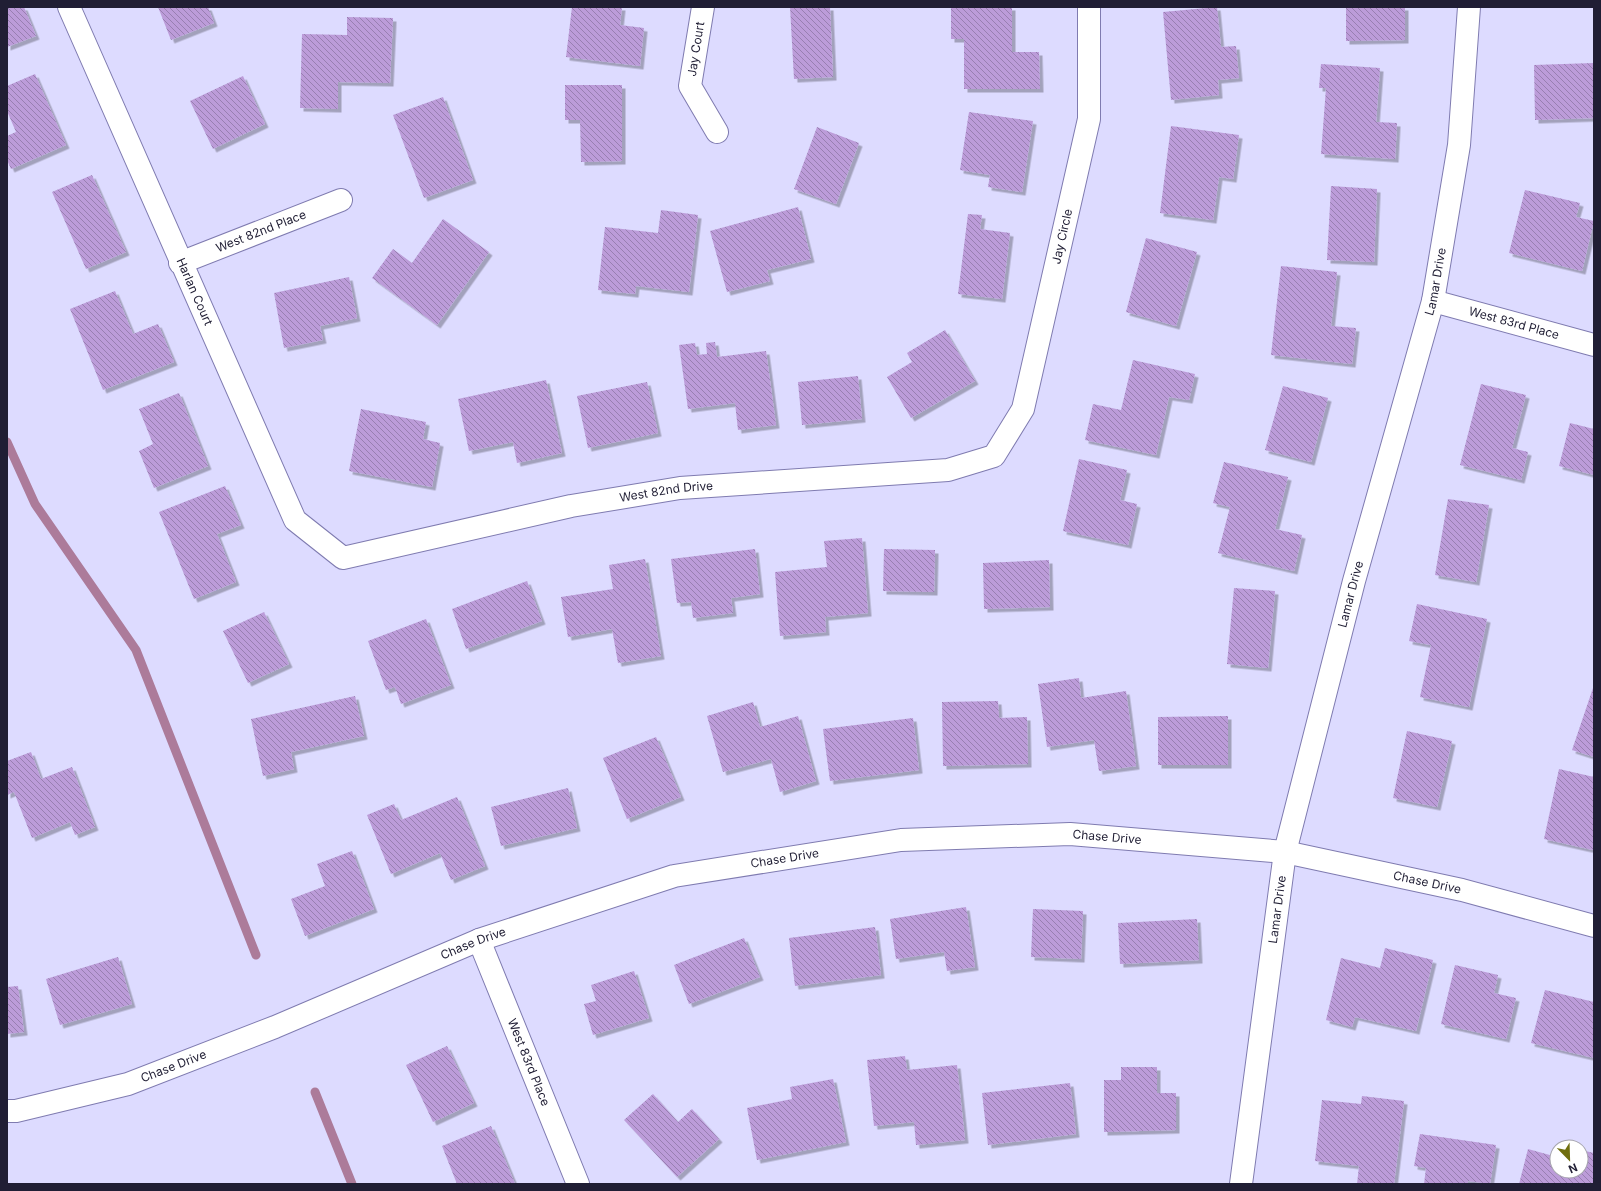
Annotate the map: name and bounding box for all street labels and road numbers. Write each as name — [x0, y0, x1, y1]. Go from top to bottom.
street label: Jay Court — [684, 20, 707, 77]
street label: West 82nd Place — [214, 206, 308, 255]
street label: Jay Circle — [1048, 207, 1075, 265]
street label: Lamar Drive — [1421, 247, 1449, 317]
street label: Harlan Court — [173, 255, 216, 328]
street label: West 83rd Place — [1467, 303, 1561, 342]
street label: West 82nd Drive — [618, 478, 713, 505]
street label: Lamar Drive — [1334, 559, 1366, 629]
street label: Chase Drive — [1072, 826, 1142, 847]
street label: Chase Drive — [749, 845, 820, 871]
street label: Chase Drive — [1392, 867, 1463, 897]
street label: Lamar Drive — [1265, 874, 1289, 944]
street label: Chase Drive — [438, 924, 508, 963]
street label: West 83rd Place — [505, 1016, 554, 1108]
street label: Chase Drive — [138, 1046, 208, 1085]

